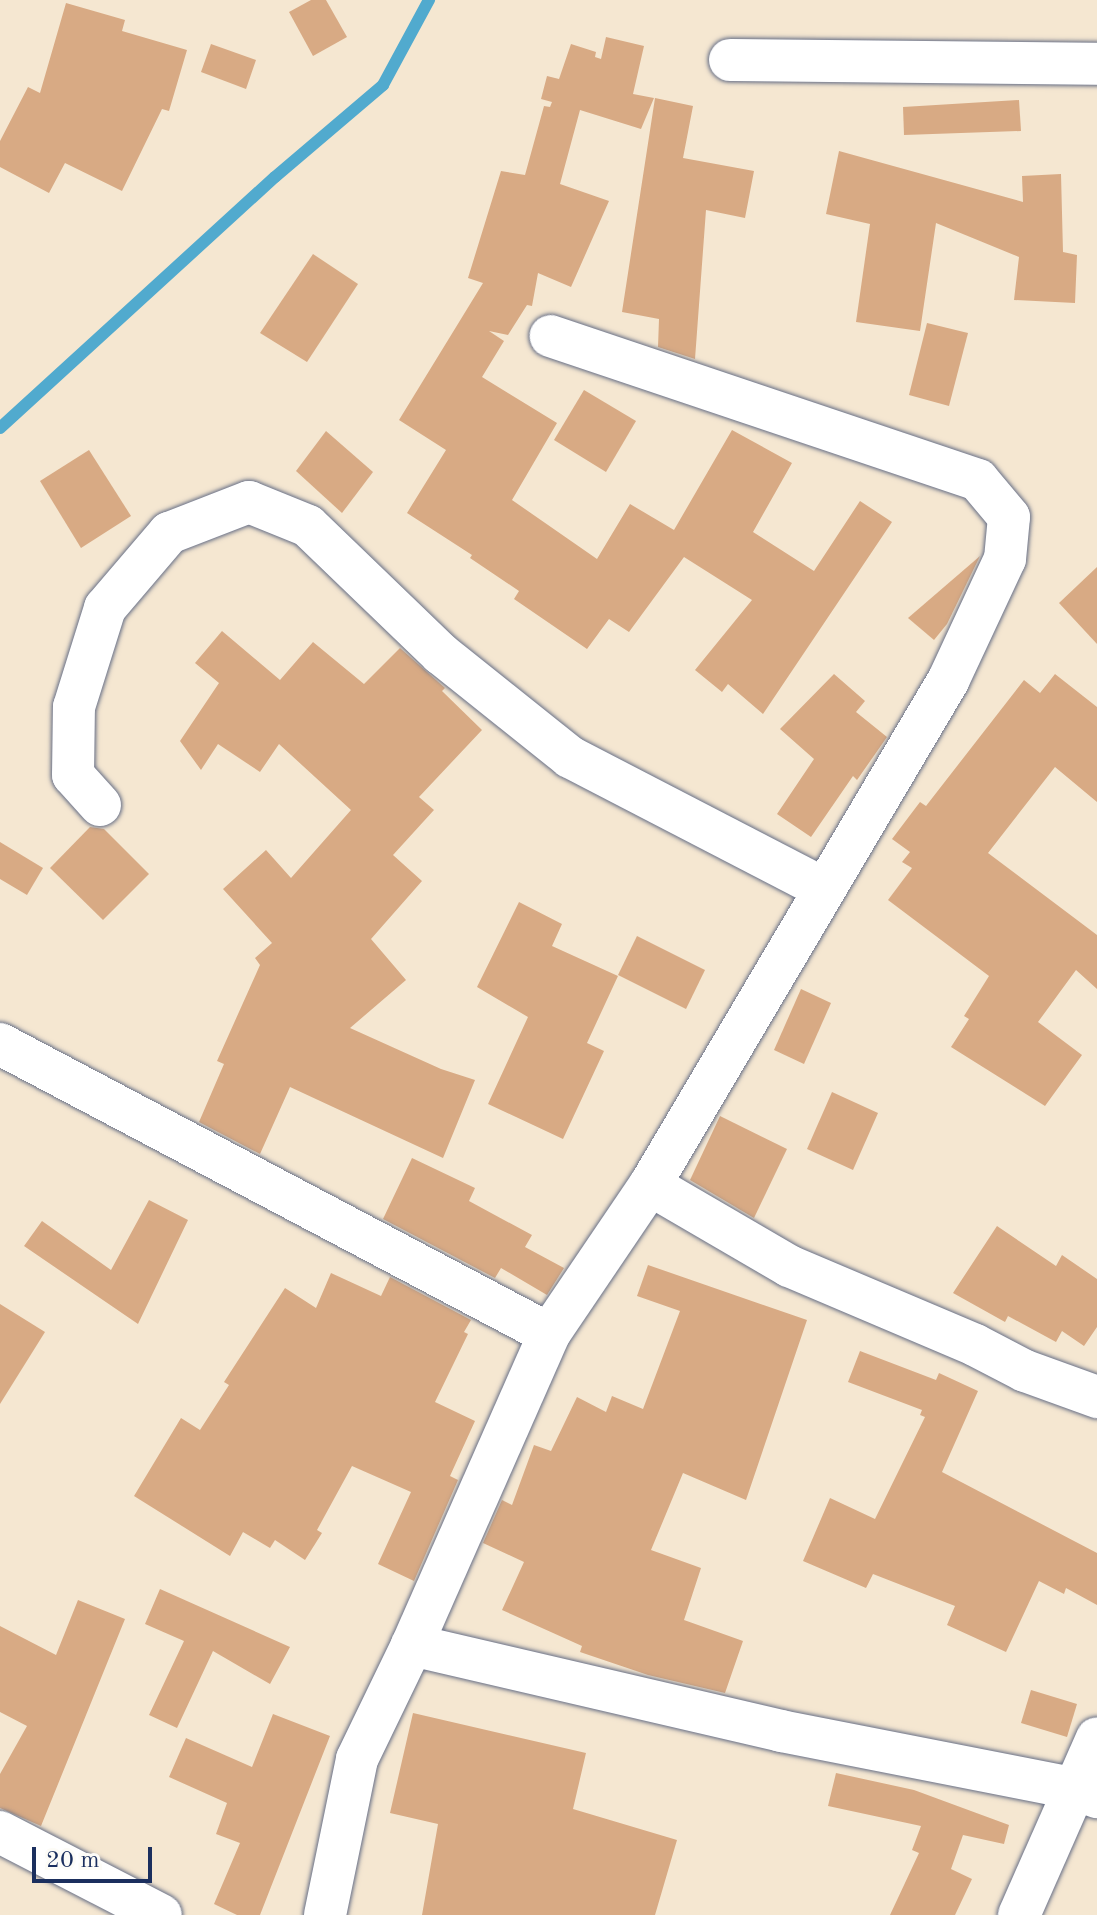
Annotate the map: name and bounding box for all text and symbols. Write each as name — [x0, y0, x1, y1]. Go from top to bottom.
scale bar — [36, 1831, 156, 1881]
text: 20 m — [46, 1849, 100, 1873]

